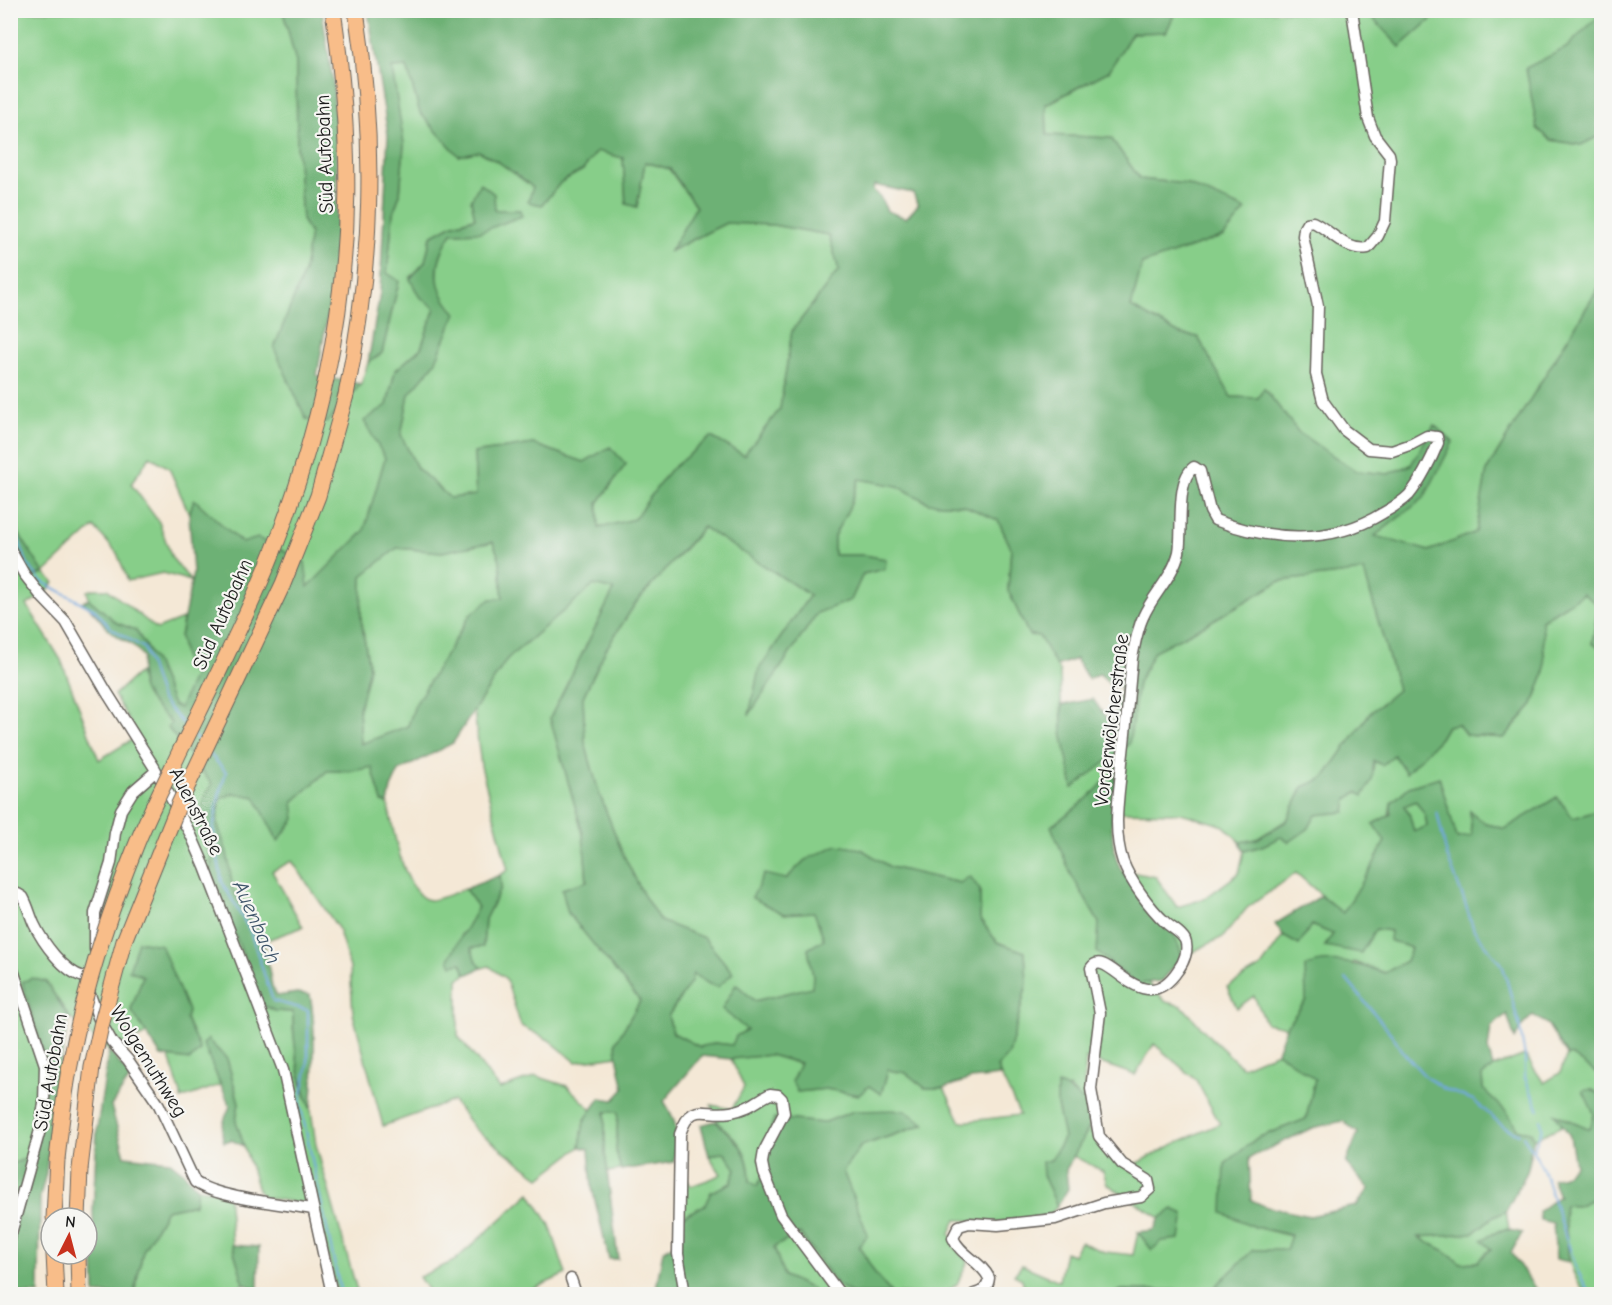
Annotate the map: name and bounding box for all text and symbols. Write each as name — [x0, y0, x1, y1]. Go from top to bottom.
street label: Süd Autobahn — [311, 94, 338, 214]
street label: Süd Autobahn — [188, 555, 257, 673]
street label: Vorderwölcherstraße — [1090, 633, 1133, 807]
street label: Auenstraße — [165, 764, 228, 859]
water label: Auenbach — [228, 876, 286, 968]
street label: Wolgemuthweg — [105, 1001, 192, 1121]
street label: Süd Autobahn — [29, 1012, 72, 1133]
north arrow — [39, 1206, 99, 1266]
text: N — [64, 1213, 77, 1232]

